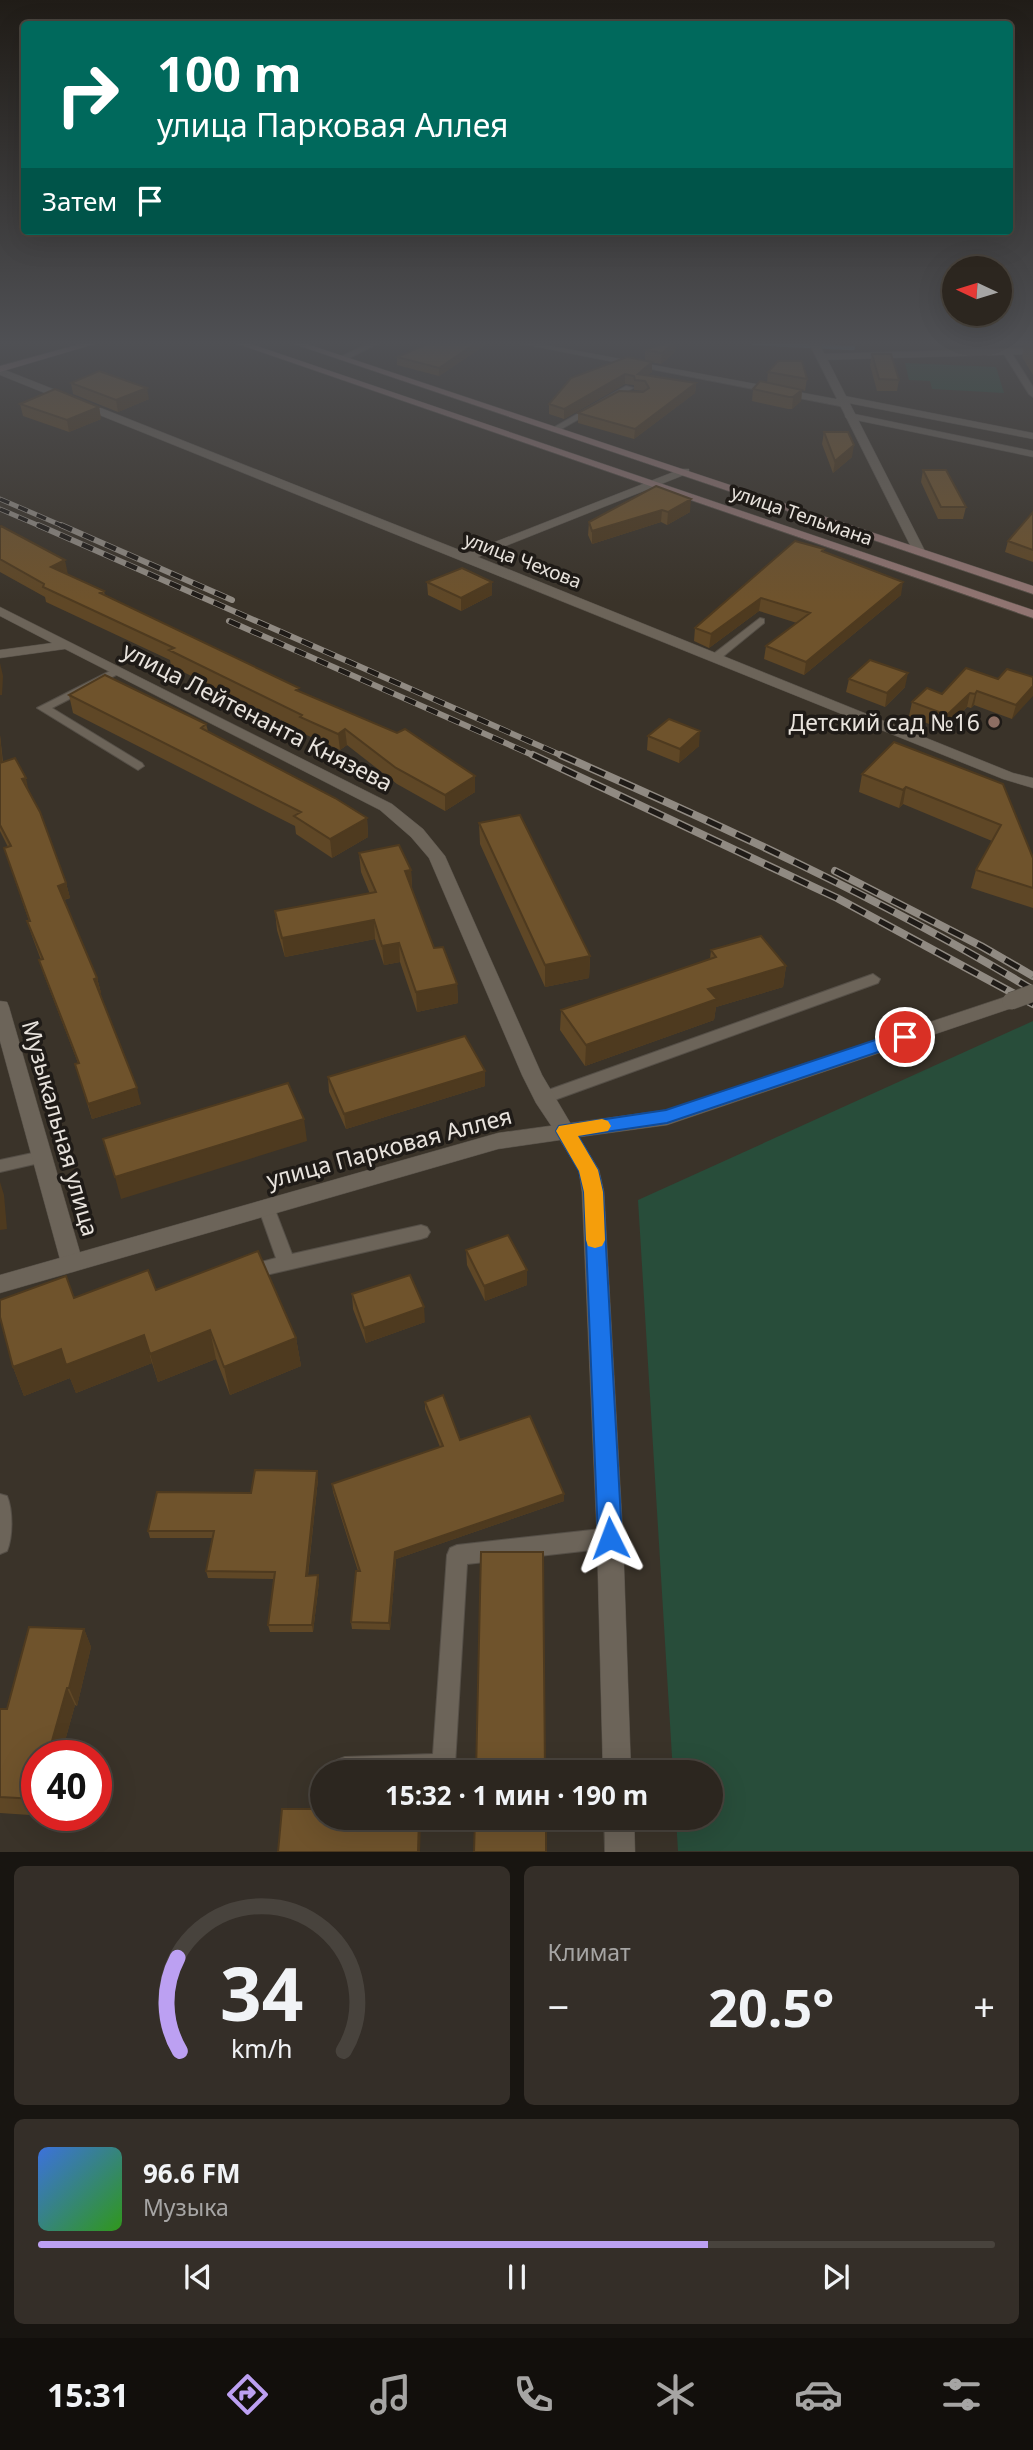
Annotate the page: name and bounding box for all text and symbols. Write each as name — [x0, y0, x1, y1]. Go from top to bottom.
text: 100 m — [157, 40, 302, 106]
icon: right — [42, 49, 133, 140]
text: улица Парковая Аллея — [157, 103, 509, 146]
icon: arrive — [131, 182, 169, 220]
text: Затем — [42, 183, 117, 219]
north arrow — [942, 256, 1012, 326]
map controls — [942, 256, 1012, 326]
street label: улица Тельмана — [728, 479, 876, 551]
street label: улица Чехова — [461, 526, 585, 594]
street label: улица Лейтенанта Князева — [117, 634, 399, 798]
place label: Детский сад №16 — [788, 706, 980, 738]
marker: Детский сад №16 — [986, 714, 1002, 730]
pin — [875, 1007, 935, 1067]
street label: Музыкальная улица — [15, 1016, 107, 1240]
icon: arrive — [886, 1018, 924, 1056]
street label: улица Парковая Аллея — [263, 1099, 515, 1195]
position arrow — [573, 1501, 647, 1575]
speed limit sign: 40 — [21, 1740, 112, 1831]
text: 15:32 · 1 мин · 190 m — [385, 1777, 648, 1813]
text: Климат — [548, 1936, 631, 1968]
text: 34 — [220, 1944, 303, 2043]
text: 20.5° — [708, 1971, 834, 2042]
text: − — [548, 1980, 569, 2032]
text: + — [973, 1980, 995, 2032]
text: km/h — [231, 2031, 293, 2065]
text: 96.6 FM — [143, 2155, 240, 2191]
text: Музыка — [143, 2191, 229, 2223]
icon: previous — [179, 2258, 217, 2296]
icon: pause — [498, 2258, 536, 2296]
icon: next — [817, 2258, 855, 2296]
icon: directions — [223, 2370, 272, 2419]
icon: music — [366, 2370, 415, 2419]
icon: phone — [509, 2370, 558, 2419]
icon: climate — [651, 2370, 700, 2419]
icon: car — [794, 2370, 843, 2419]
icon: filters — [937, 2370, 986, 2419]
text: 15:31 — [47, 2373, 129, 2416]

